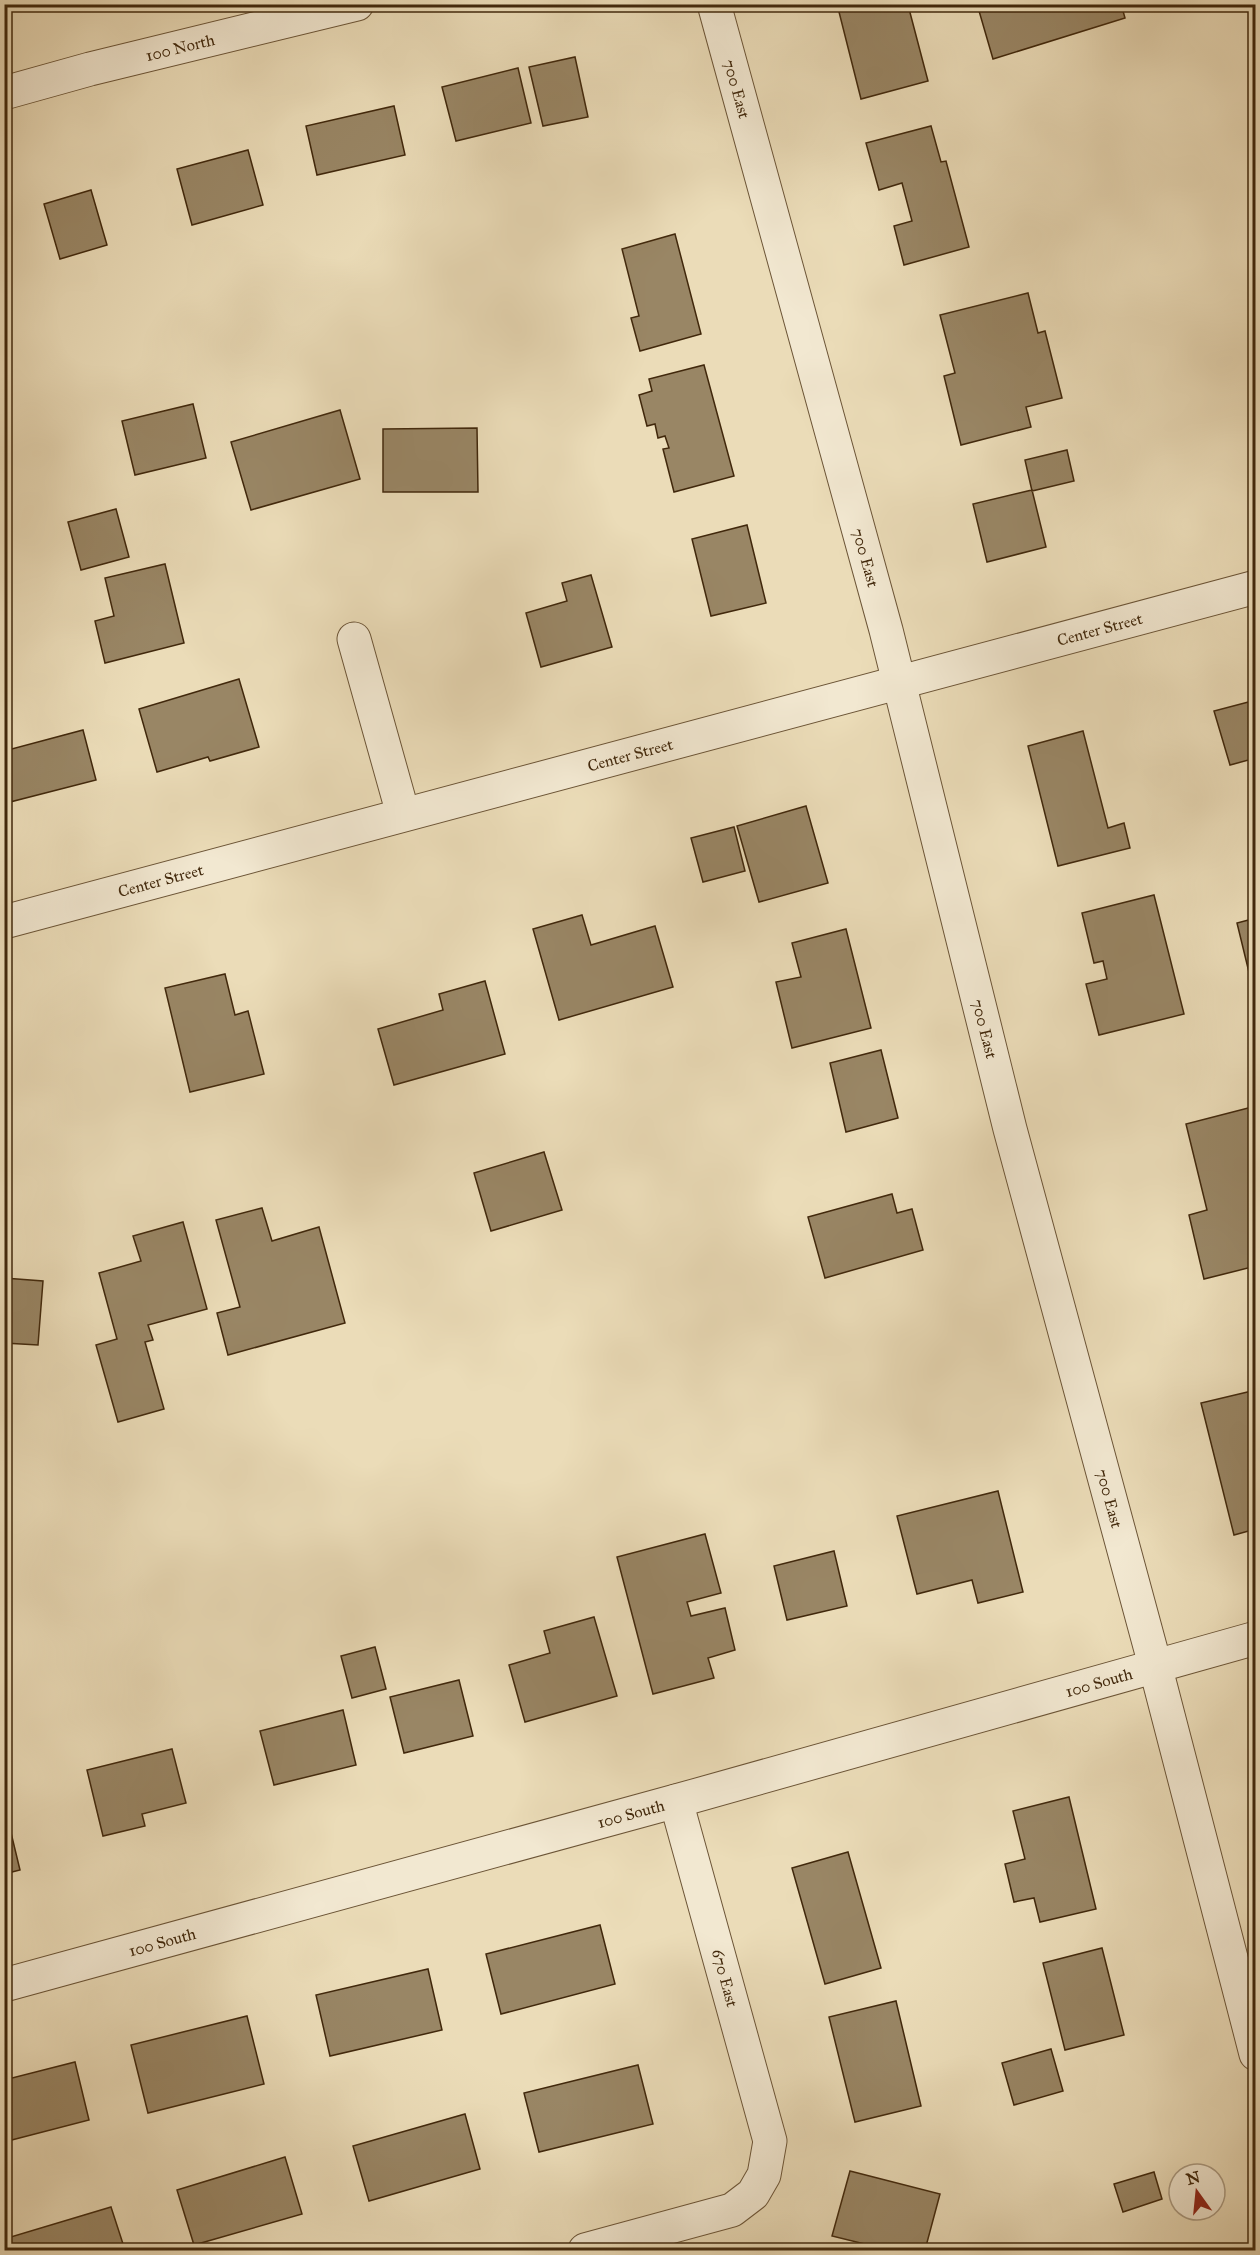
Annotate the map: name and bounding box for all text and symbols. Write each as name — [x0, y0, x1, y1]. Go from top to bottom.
street label: 100 North — [144, 29, 217, 65]
street label: 700 East — [720, 57, 755, 121]
street label: 700 East — [849, 526, 883, 589]
street label: Center Street — [1055, 608, 1145, 649]
street label: Center Street — [585, 734, 675, 775]
street label: Center Street — [116, 860, 206, 901]
street label: 700 East — [969, 997, 1002, 1061]
street label: 700 East — [1093, 1467, 1127, 1530]
street label: 100 South — [1063, 1664, 1135, 1701]
street label: 100 South — [595, 1795, 667, 1832]
street label: 100 South — [126, 1923, 198, 1960]
street label: 670 East — [708, 1947, 742, 2009]
north arrow — [1167, 2162, 1227, 2222]
text: N — [1184, 2167, 1203, 2189]

